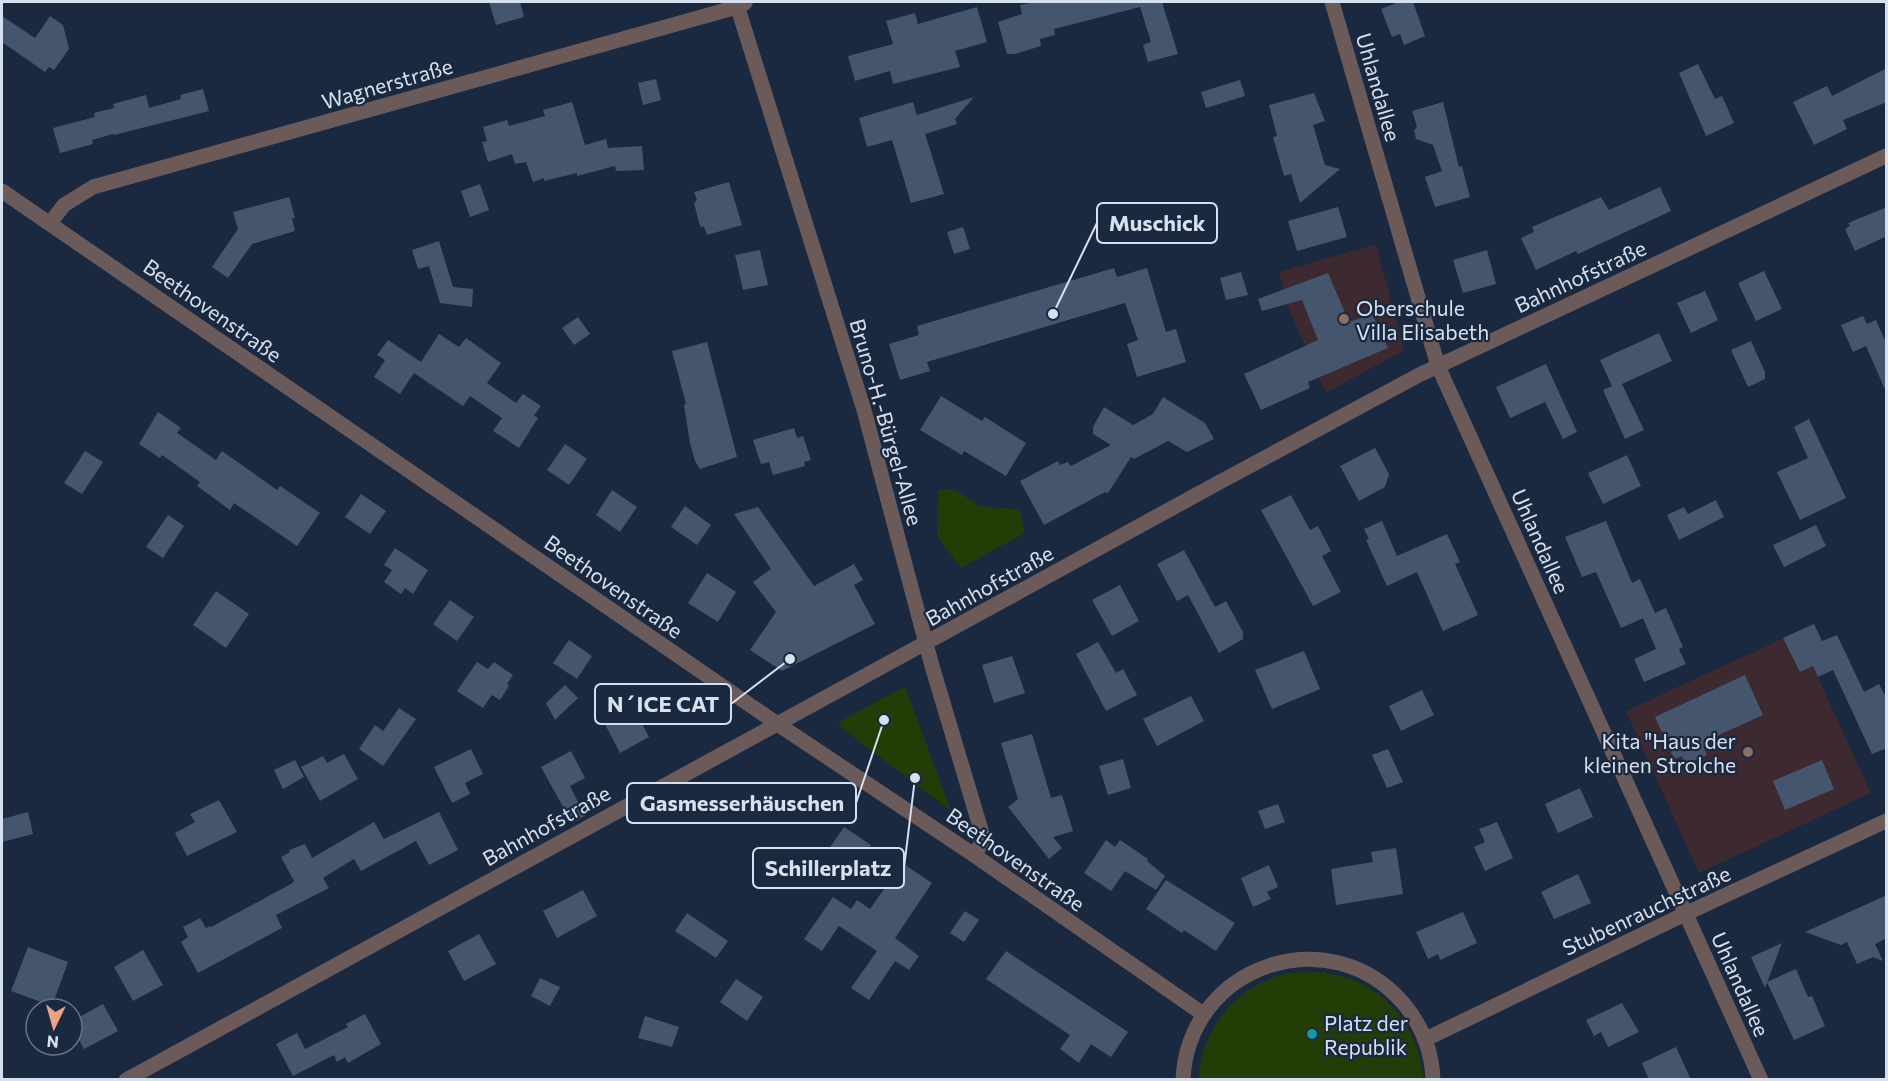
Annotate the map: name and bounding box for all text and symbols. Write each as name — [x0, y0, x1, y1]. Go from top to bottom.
street label: Uhlandallee — [1352, 30, 1406, 144]
street label: Wagnerstraße — [319, 52, 455, 114]
callout: Muschick — [1097, 203, 1217, 243]
text: Muschick — [1109, 209, 1206, 236]
street label: Bahnhofstraße — [1510, 235, 1650, 317]
street label: Beethovenstraße — [139, 253, 287, 367]
place label: Oberschule Villa Elisabeth — [1356, 295, 1489, 344]
marker: Oberschule Villa Elisabeth — [1337, 312, 1351, 326]
street label: Bruno-H.-Bürgel-Allee — [846, 316, 928, 528]
street label: Uhlandallee — [1507, 485, 1575, 597]
street label: Beethovenstraße — [540, 529, 688, 643]
street label: Bahnhofstraße — [921, 540, 1057, 630]
callout: N´ICE CAT — [595, 684, 731, 724]
text: N´ICE CAT — [607, 690, 719, 717]
place label: Kita "Haus der kleinen Strolche — [1584, 728, 1736, 777]
marker: Kita "Haus der kleinen Strolche — [1741, 745, 1755, 759]
street label: Bahnhofstraße — [478, 780, 614, 870]
callout: Gasmesserhäuschen — [627, 783, 856, 823]
text: Gasmesserhäuschen — [640, 789, 844, 816]
street label: Beethovenstraße — [942, 802, 1090, 916]
callout: Schillerplatz — [753, 848, 904, 888]
text: Schillerplatz — [765, 854, 891, 881]
street label: Stubenrauchstraße — [1558, 860, 1734, 960]
street label: Uhlandallee — [1707, 928, 1775, 1040]
north arrow — [24, 997, 84, 1057]
place label: Platz der Republik — [1324, 1010, 1408, 1059]
marker: Platz der Republik — [1305, 1027, 1319, 1041]
text: N — [46, 1032, 59, 1052]

